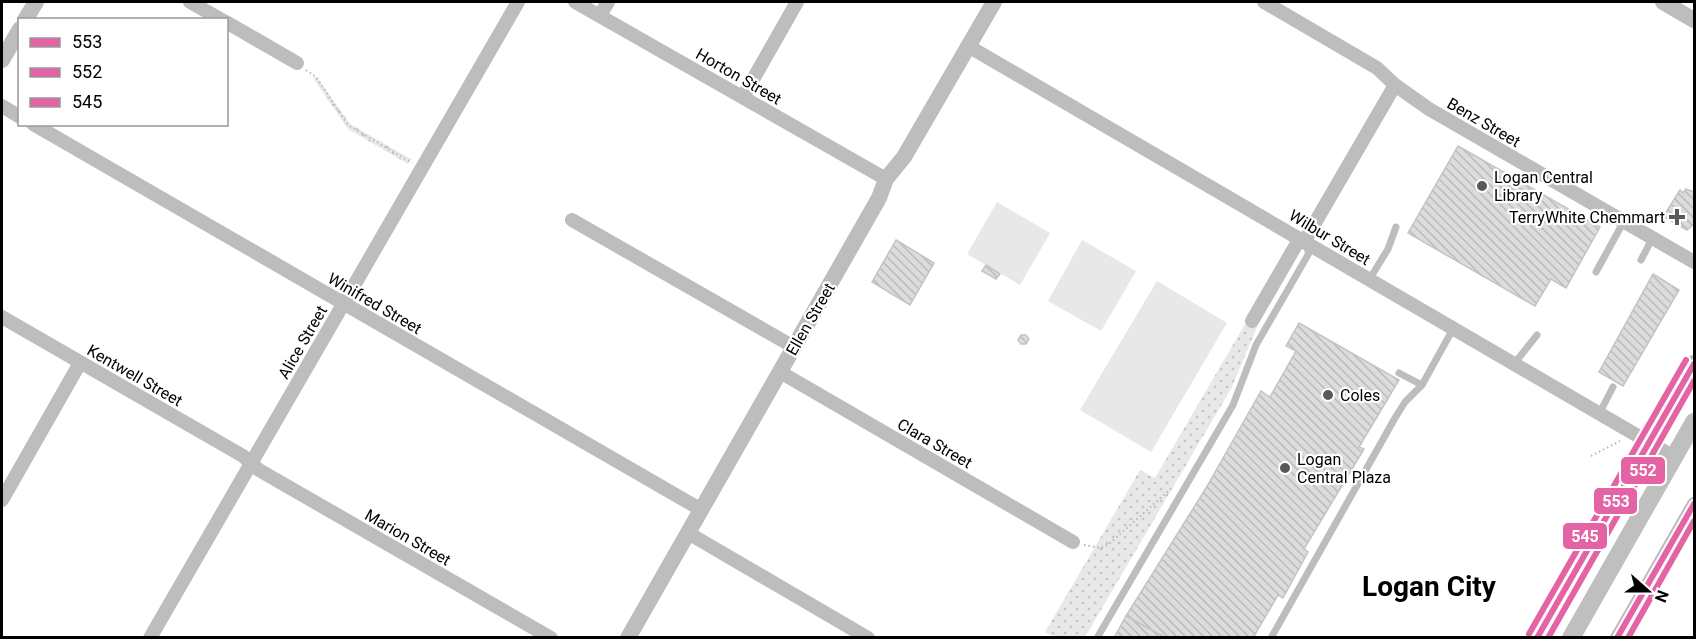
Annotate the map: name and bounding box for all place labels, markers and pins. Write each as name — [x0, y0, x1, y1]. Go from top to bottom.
place label: Logan Central Library — [1494, 168, 1593, 205]
marker: Logan Central Library — [1475, 179, 1489, 193]
place label: TerryWhite Chemmart — [1509, 208, 1665, 227]
marker: TerryWhite Chemmart — [1670, 210, 1684, 224]
place label: Coles — [1340, 386, 1380, 405]
marker: Coles — [1321, 388, 1335, 402]
place label: Logan Central Plaza — [1297, 450, 1391, 487]
marker: Logan Central Plaza — [1278, 461, 1292, 475]

